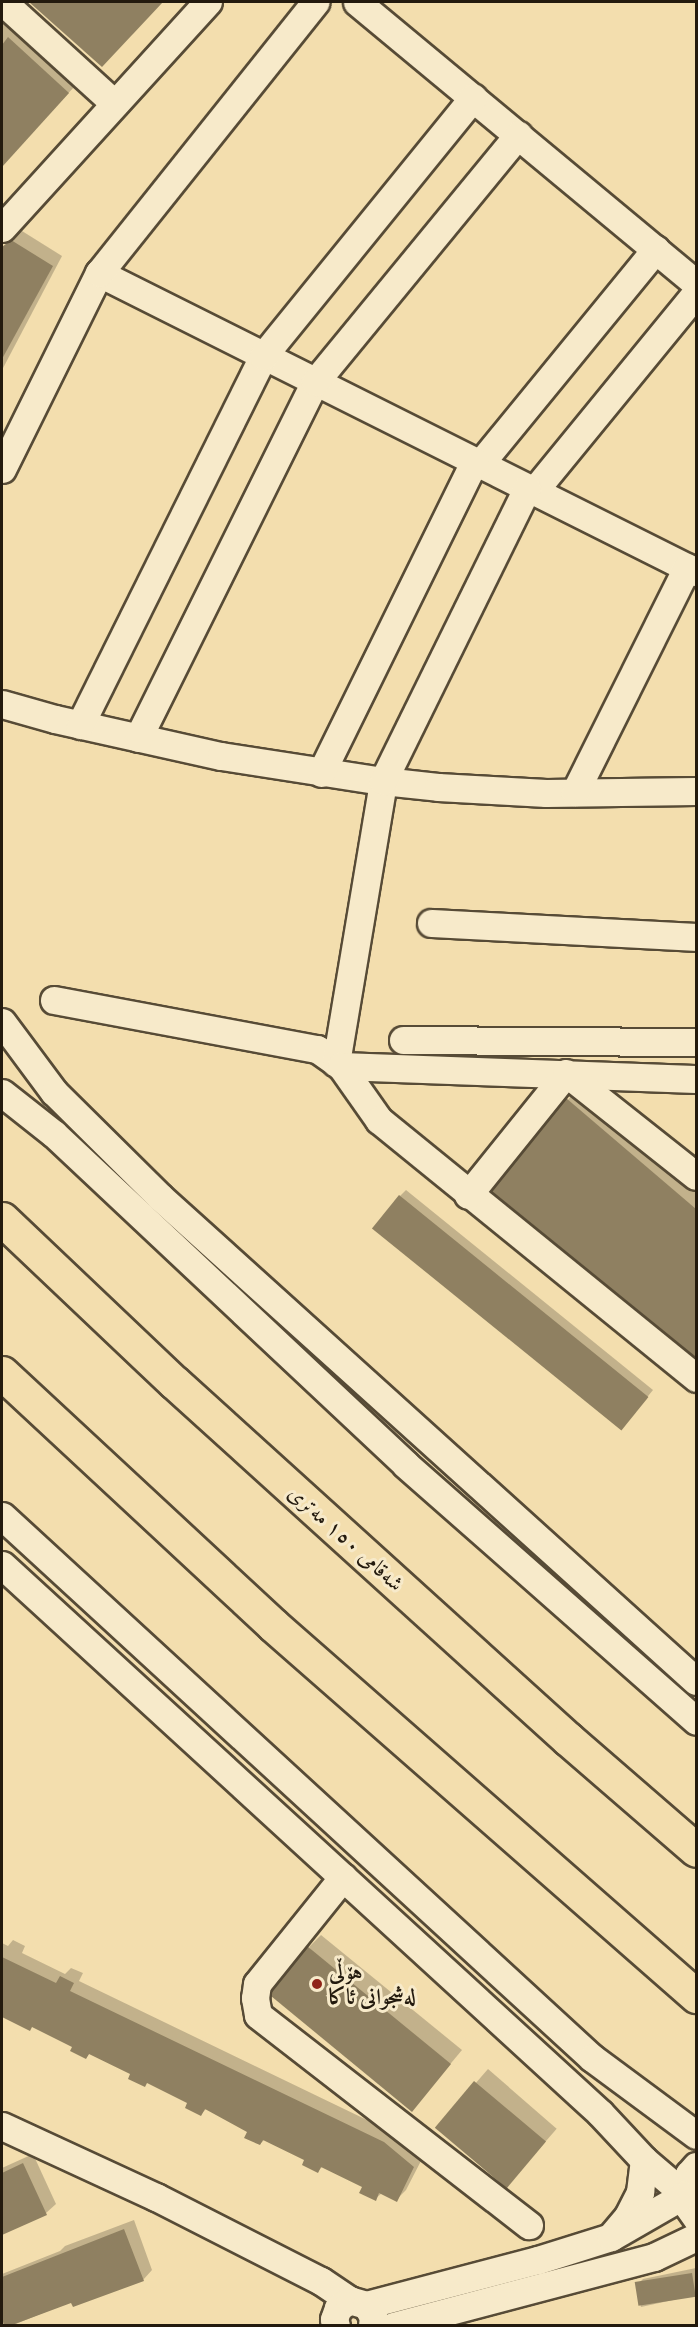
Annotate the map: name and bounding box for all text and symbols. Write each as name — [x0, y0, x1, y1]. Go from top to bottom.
street label: شەقامی ١٥٠ مەتری — [283, 1479, 409, 1597]
place label: هۆڵی لەشجوانی ئاکا — [329, 1958, 416, 2010]
marker: هۆڵی لەشجوانی ئاکا — [310, 1977, 324, 1991]

